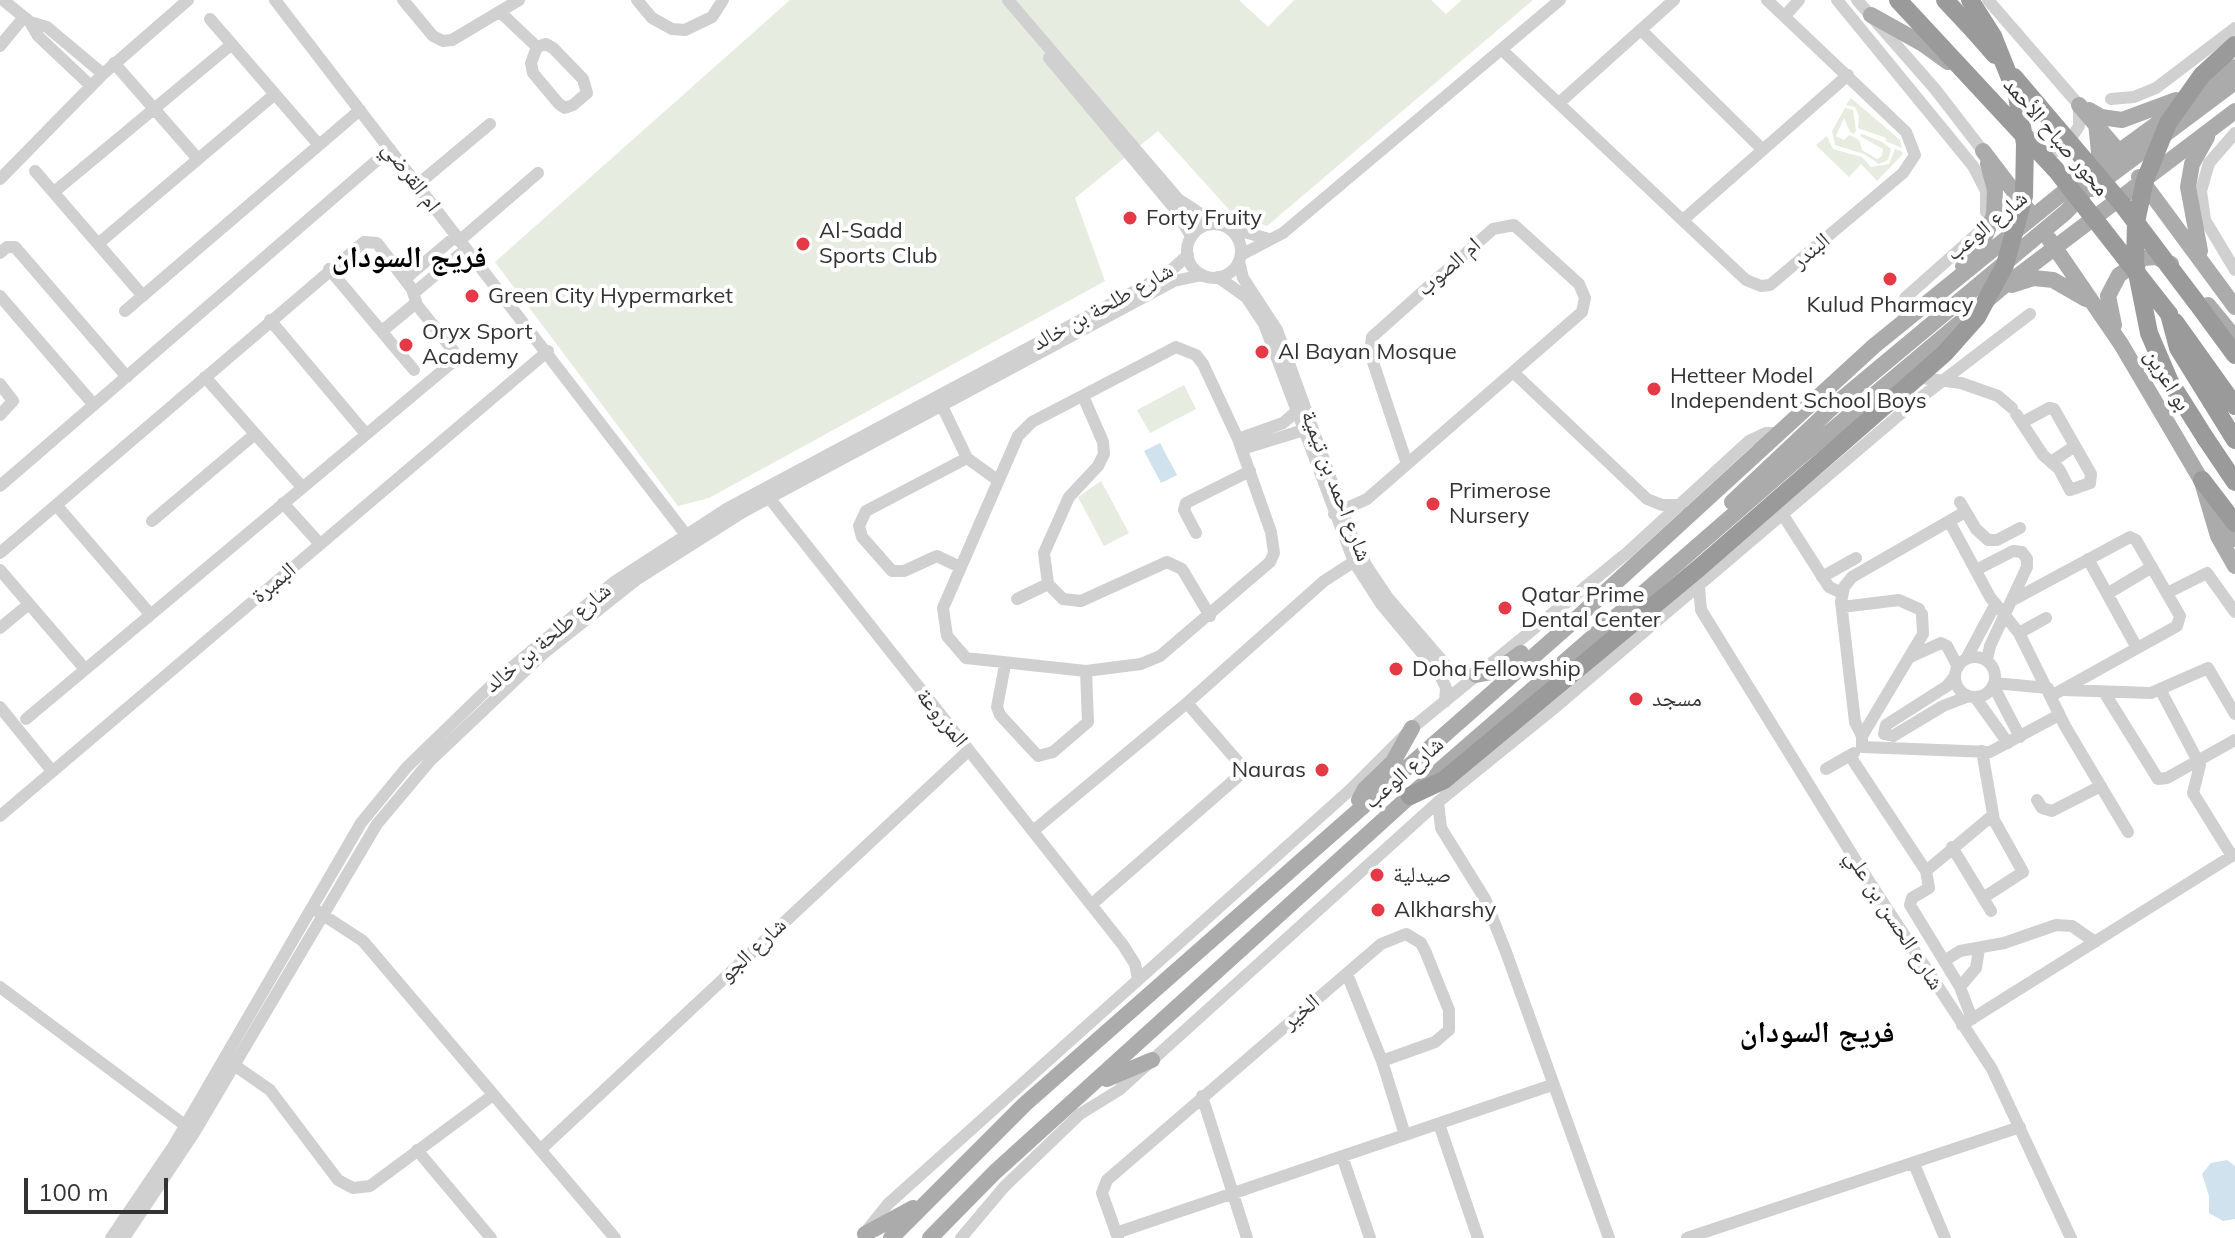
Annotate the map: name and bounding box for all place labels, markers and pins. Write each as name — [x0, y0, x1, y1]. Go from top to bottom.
place label: Forty Fruity — [1146, 205, 1262, 231]
marker: Forty Fruity — [1121, 209, 1139, 227]
place label: Al-Sadd Sports Club — [819, 218, 938, 270]
marker: Al-Sadd Sports Club — [794, 235, 812, 253]
marker: Kulud Pharmacy — [1881, 270, 1899, 288]
place label: Green City Hypermarket — [488, 283, 733, 309]
marker: Green City Hypermarket — [463, 287, 481, 305]
place label: Kulud Pharmacy — [1807, 292, 1973, 318]
place label: Oryx Sport Academy — [422, 319, 532, 370]
marker: Oryx Sport Academy — [397, 336, 415, 354]
place label: Al Bayan Mosque — [1278, 339, 1457, 365]
marker: Al Bayan Mosque — [1253, 343, 1271, 361]
place label: Hetteer Model Independent School Boys — [1670, 363, 1927, 414]
marker: Hetteer Model Independent School Boys — [1645, 380, 1663, 398]
place label: Primerose Nursery — [1449, 478, 1551, 530]
marker: Primerose Nursery — [1424, 495, 1442, 513]
place label: Qatar Prime Dental Center — [1521, 582, 1661, 634]
marker: Qatar Prime Dental Center — [1496, 599, 1514, 617]
place label: Doha Fellowship — [1412, 656, 1581, 682]
marker: Doha Fellowship — [1387, 660, 1405, 678]
place label: مسجد — [1652, 686, 1702, 712]
marker: مسجد — [1627, 690, 1645, 708]
place label: Nauras — [1232, 757, 1306, 783]
marker: Nauras — [1313, 761, 1331, 779]
place label: صيدلية — [1393, 862, 1451, 888]
marker: صيدلية — [1368, 866, 1386, 884]
place label: Alkharshy — [1394, 897, 1496, 923]
marker: Alkharshy — [1369, 901, 1387, 919]

